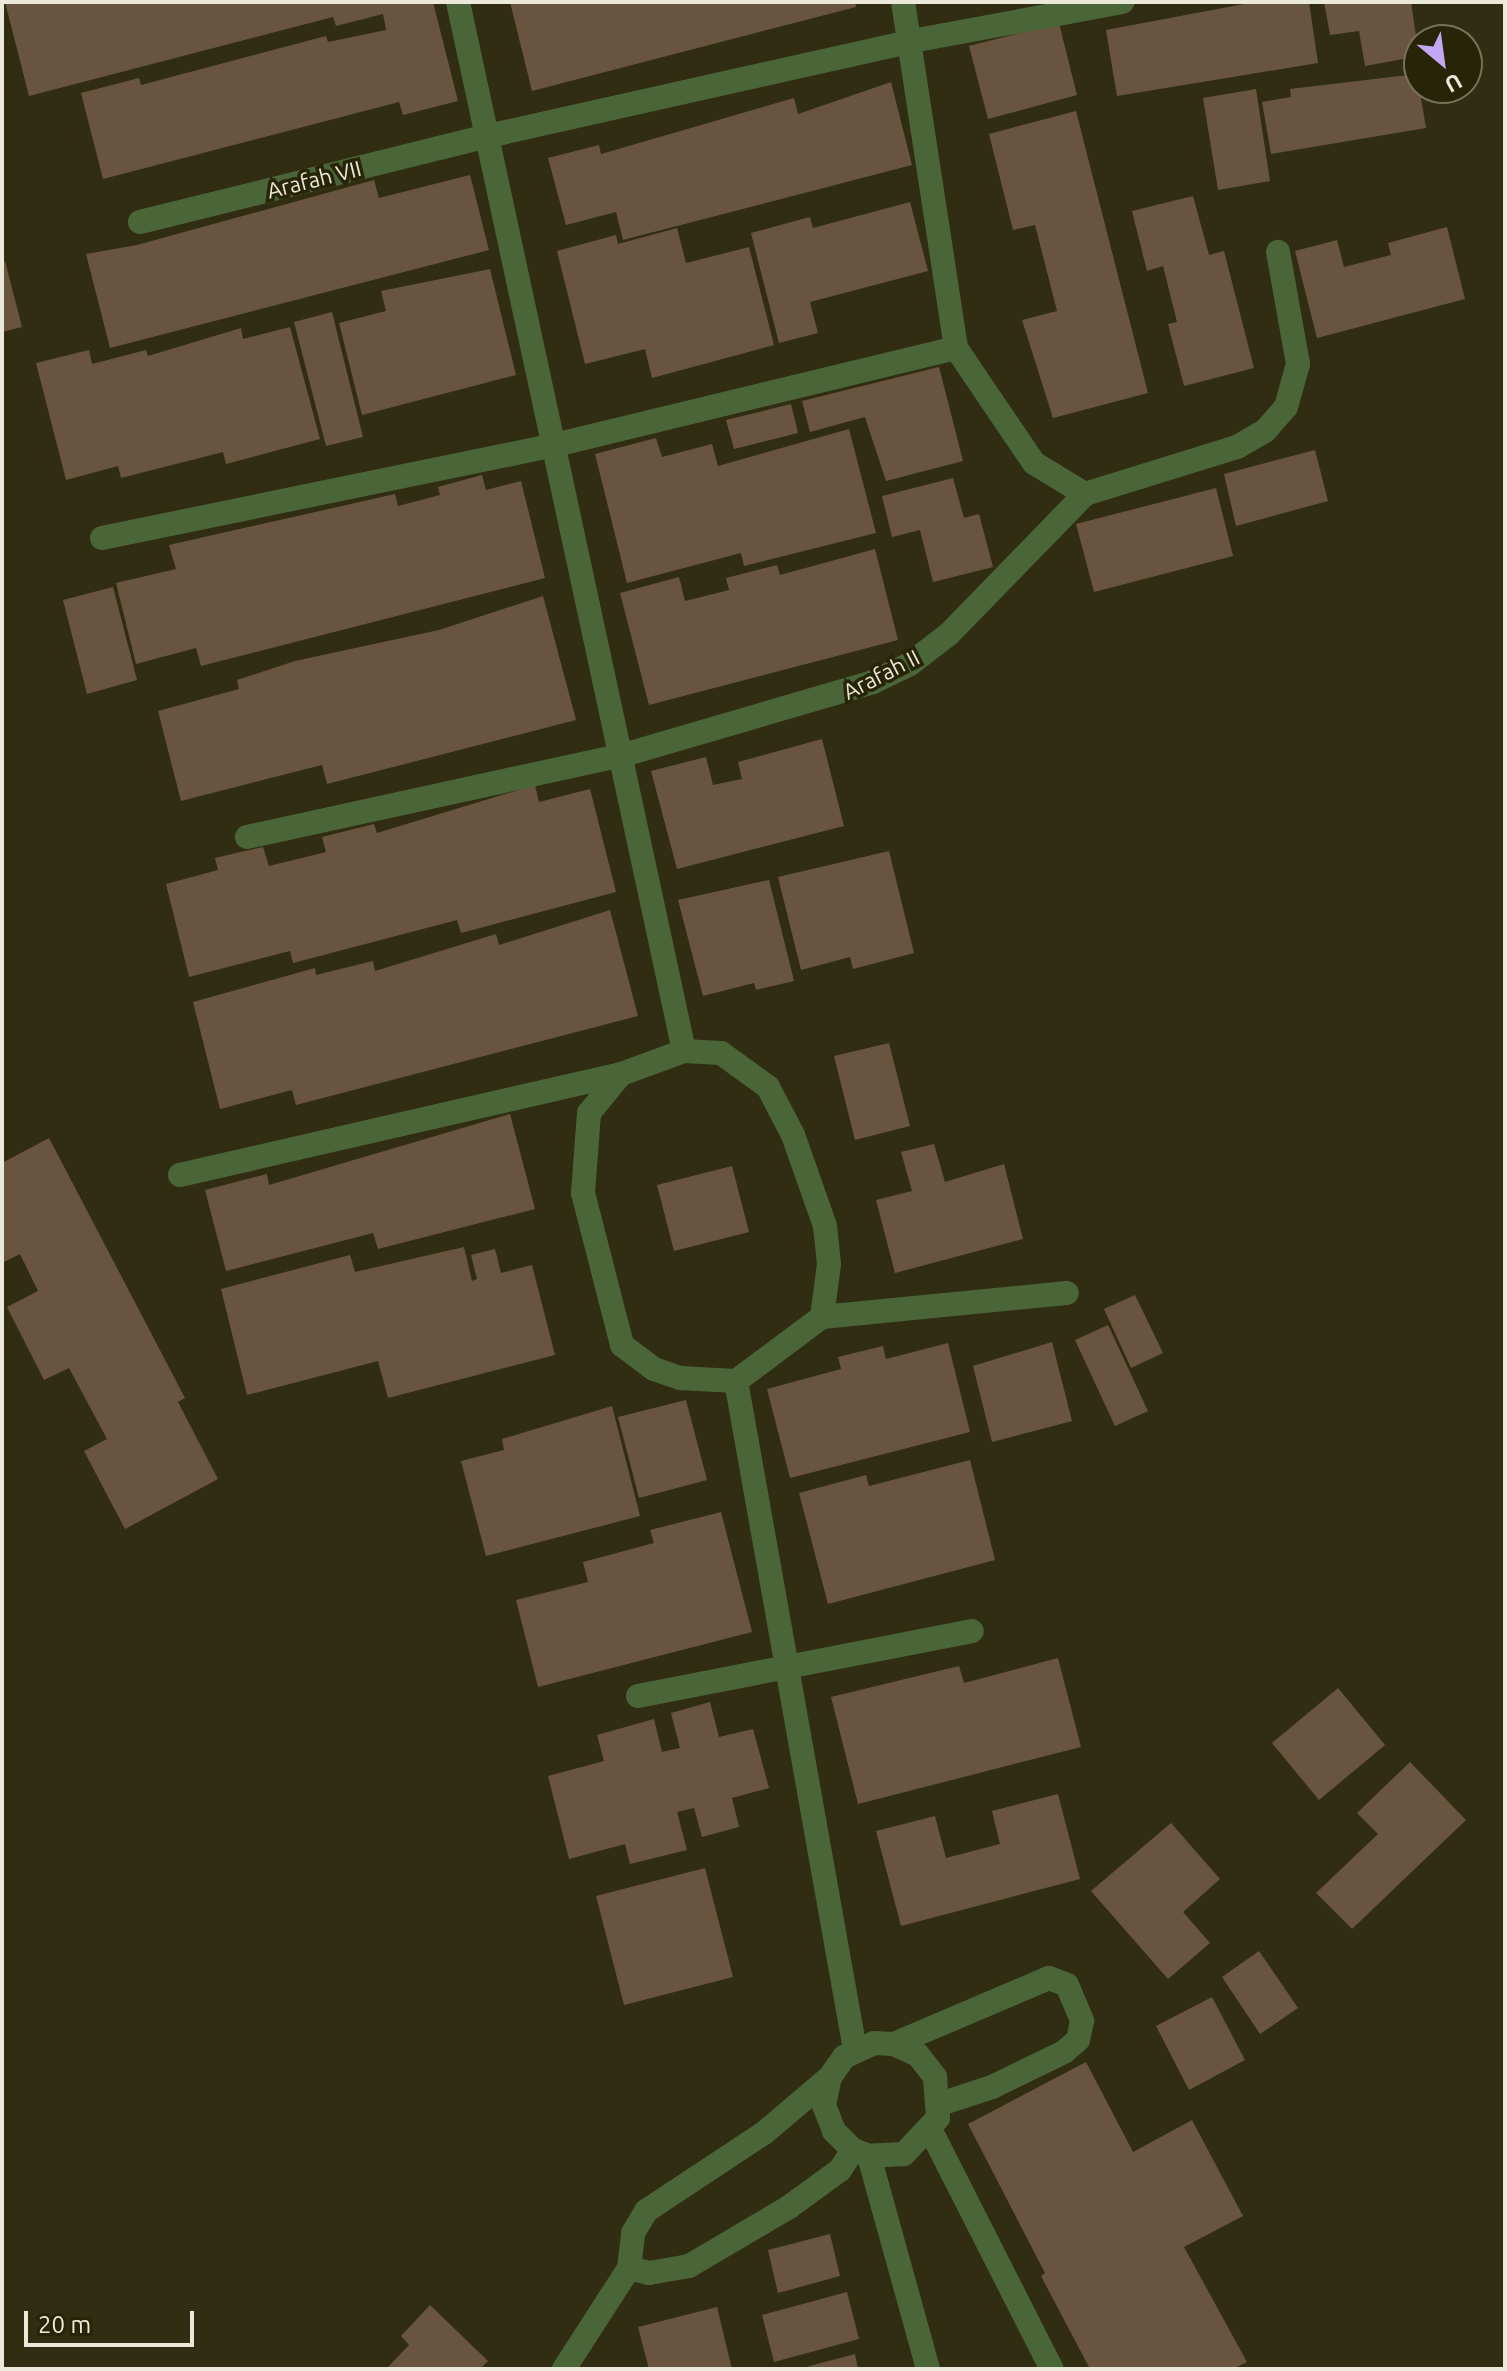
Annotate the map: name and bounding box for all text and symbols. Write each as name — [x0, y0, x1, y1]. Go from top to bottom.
north arrow — [1403, 24, 1483, 104]
text: U — [1441, 69, 1467, 98]
street label: Arafah VII — [264, 155, 364, 203]
street label: Arafah II — [838, 644, 924, 704]
scale bar — [28, 2295, 198, 2345]
text: 20 m — [38, 2311, 91, 2338]

